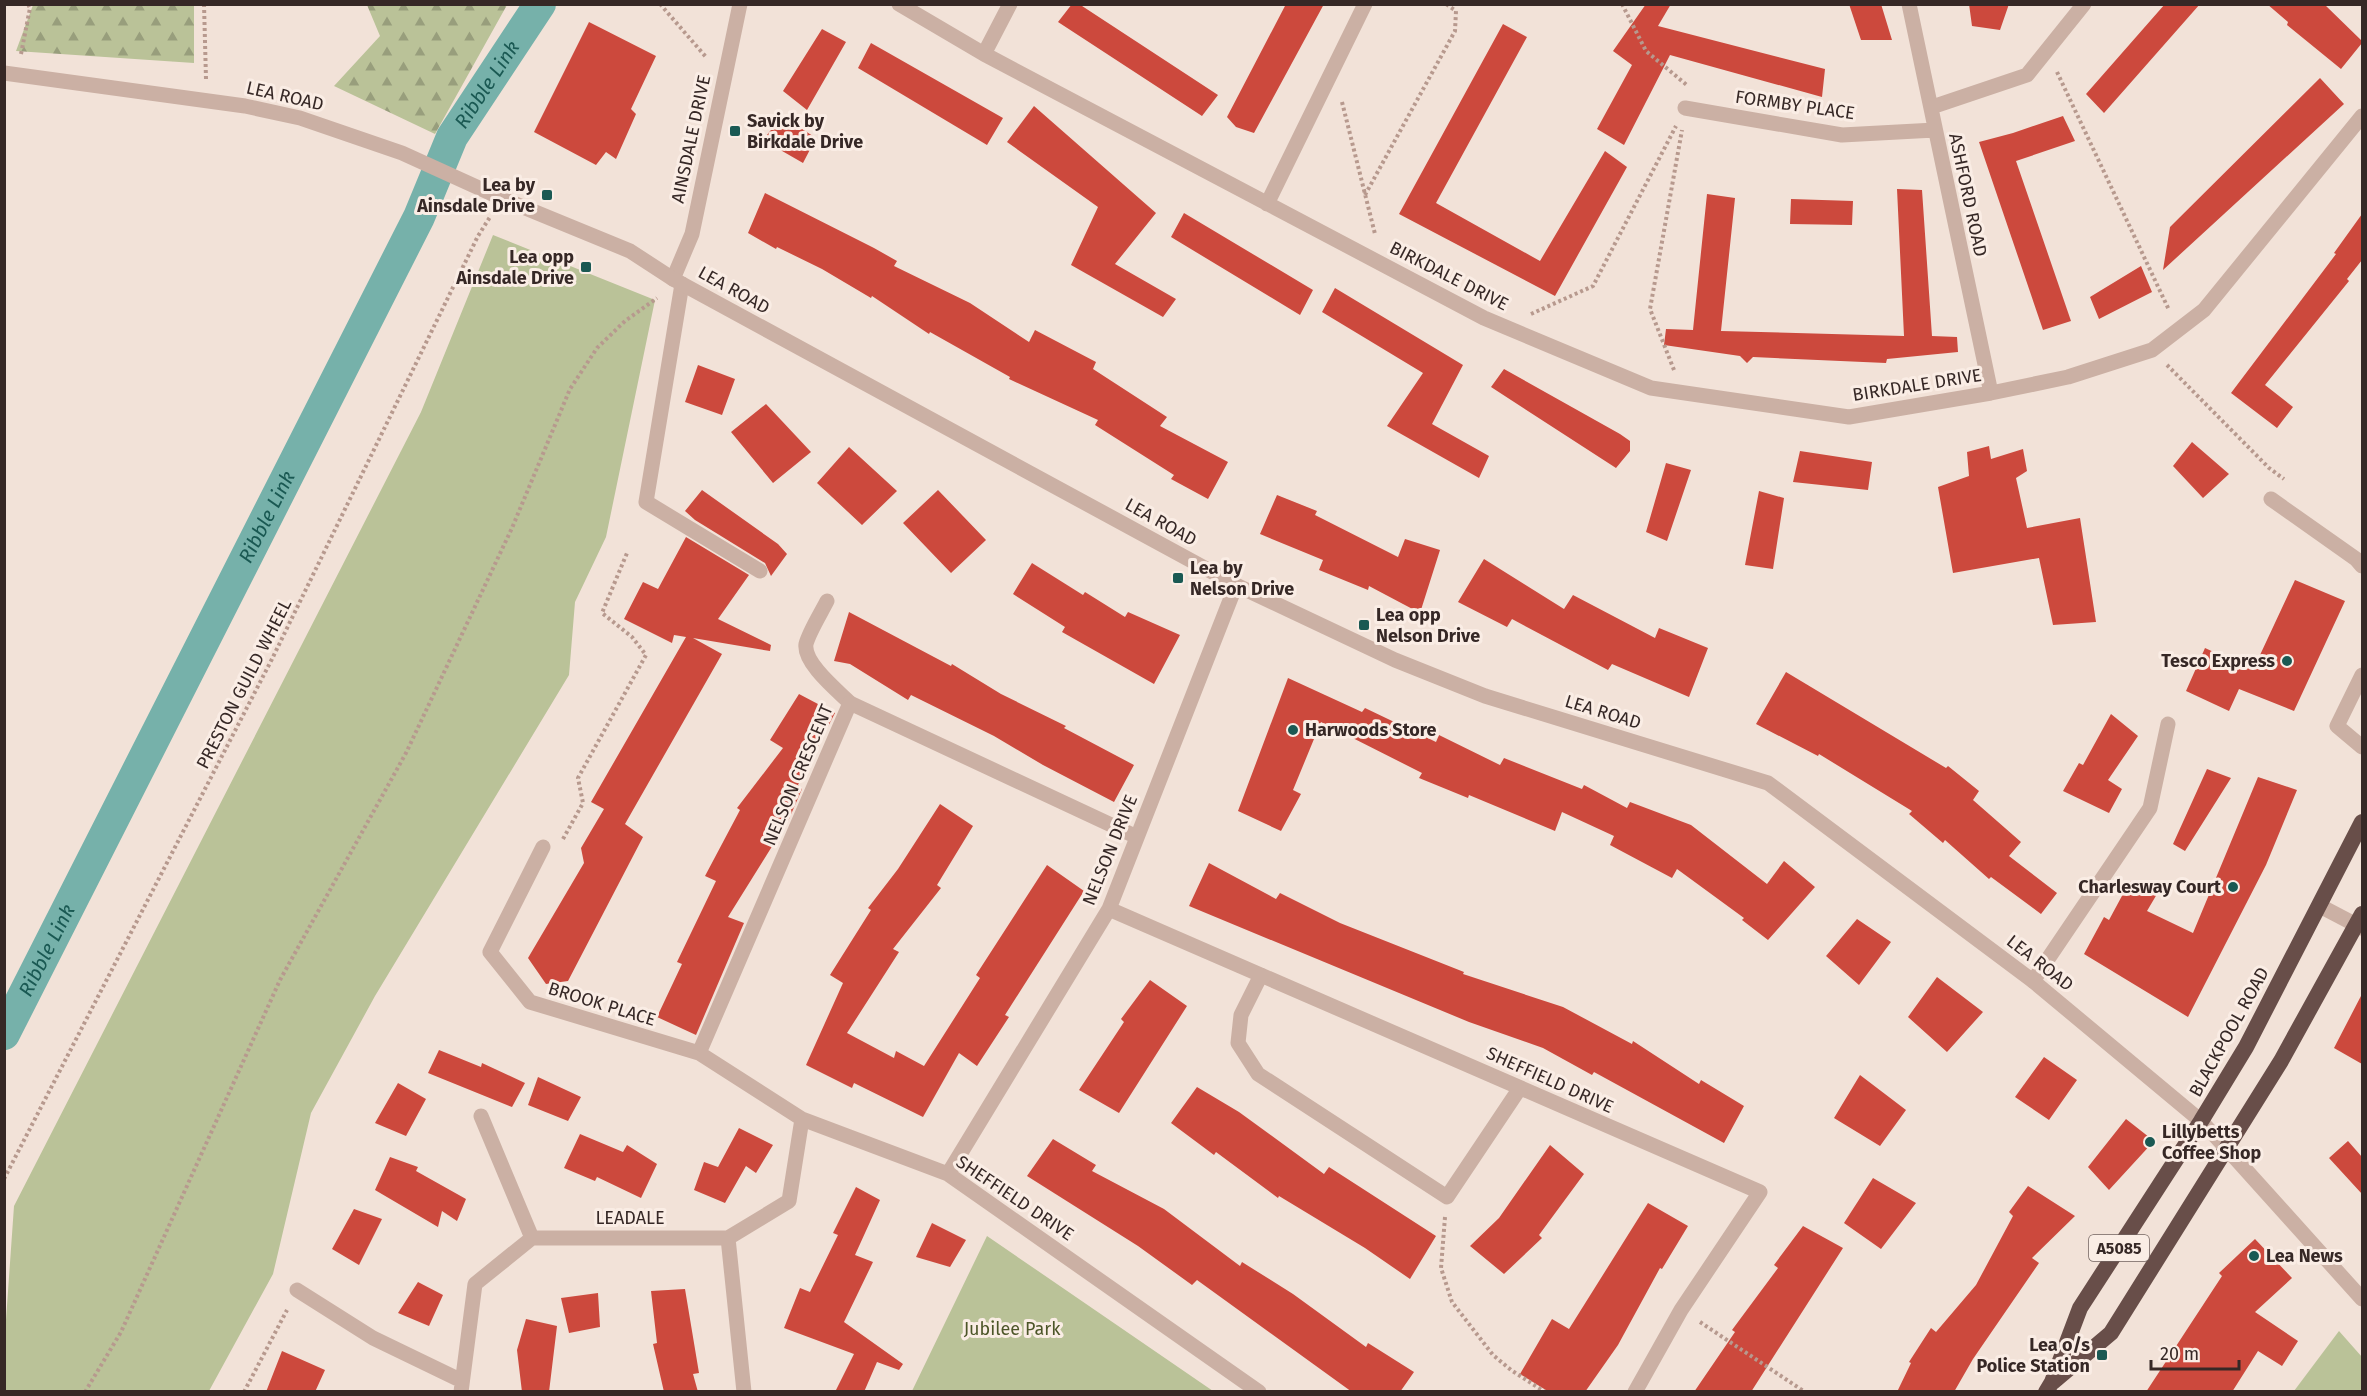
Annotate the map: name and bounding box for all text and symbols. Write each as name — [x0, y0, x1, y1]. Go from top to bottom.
water label: Ribble Link — [449, 36, 524, 133]
street label: AINSDALE DRIVE — [667, 73, 715, 205]
street label: LEA ROAD — [244, 76, 326, 116]
street label: FORMBY PLACE — [1734, 86, 1856, 124]
place label: Savick by Birkdale Drive — [747, 110, 863, 153]
marker: Savick by Birkdale Drive — [728, 124, 742, 138]
street label: ASHFORD ROAD — [1944, 131, 1992, 259]
place label: Lea by Ainsdale Drive — [416, 174, 536, 217]
marker: Lea by Ainsdale Drive — [540, 188, 554, 202]
street label: BIRKDALE DRIVE — [1386, 237, 1512, 315]
place label: Lea opp Ainsdale Drive — [455, 246, 574, 289]
marker: Lea opp Ainsdale Drive — [579, 260, 593, 274]
street label: LEA ROAD — [694, 261, 774, 319]
street label: BIRKDALE DRIVE — [1851, 364, 1983, 406]
water label: Ribble Link — [233, 467, 300, 567]
street label: LEA ROAD — [1121, 493, 1201, 551]
place label: Lea by Nelson Drive — [1190, 557, 1294, 600]
marker: Lea by Nelson Drive — [1171, 571, 1185, 585]
street label: PRESTON GUILD WHEEL — [192, 595, 296, 773]
place label: Lea opp Nelson Drive — [1376, 604, 1480, 647]
marker: Lea opp Nelson Drive — [1357, 618, 1371, 632]
place label: Tesco Express — [2161, 650, 2275, 672]
marker: Tesco Express — [2280, 654, 2294, 668]
street label: LEA ROAD — [1562, 690, 1644, 734]
street label: NELSON CRESCENT — [758, 700, 838, 849]
place label: Harwoods Store — [1305, 719, 1436, 741]
marker: Harwoods Store — [1286, 723, 1300, 737]
street label: NELSON DRIVE — [1078, 791, 1142, 909]
place label: Charlesway Court — [2078, 876, 2222, 898]
marker: Charlesway Court — [2226, 880, 2240, 894]
water label: Ribble Link — [13, 900, 80, 1000]
street label: LEA ROAD — [2002, 930, 2078, 996]
street label: BLACKPOOL ROAD — [2184, 963, 2274, 1101]
street label: BROOK PLACE — [546, 977, 658, 1031]
street label: SHEFFIELD DRIVE — [1483, 1042, 1617, 1118]
place label: Lillybetts Coffee Shop — [2162, 1121, 2261, 1164]
marker: Lillybetts Coffee Shop — [2143, 1135, 2157, 1149]
street label: SHEFFIELD DRIVE — [952, 1151, 1078, 1245]
street label: LEADALE — [595, 1207, 665, 1229]
road number: A5085 — [2089, 1235, 2149, 1261]
place label: Lea News — [2266, 1245, 2343, 1267]
marker: Lea News — [2247, 1249, 2261, 1263]
park label: Jubilee Park — [964, 1318, 1061, 1340]
scale bar — [2151, 1333, 2240, 1371]
place label: Lea o/s Police Station — [1977, 1334, 2090, 1377]
text: 20 m — [2160, 1343, 2199, 1365]
marker: Lea o/s Police Station — [2095, 1348, 2109, 1362]

